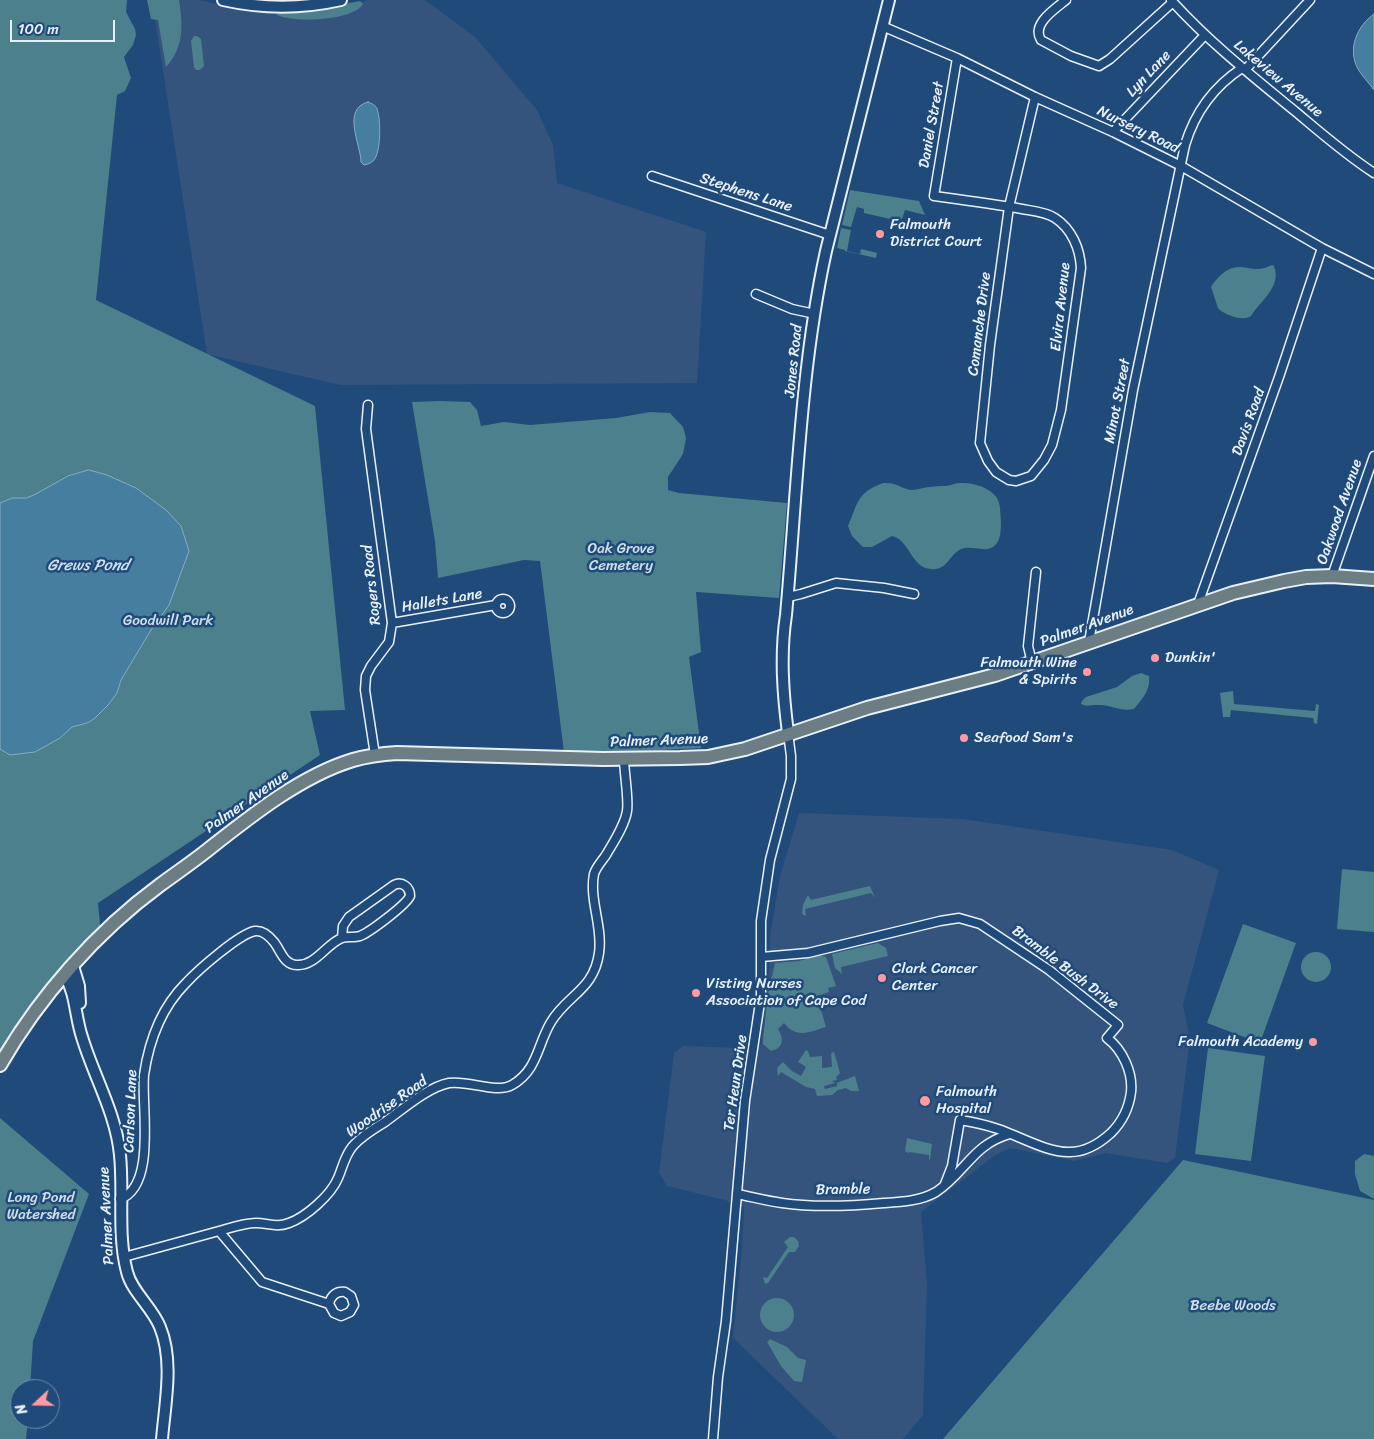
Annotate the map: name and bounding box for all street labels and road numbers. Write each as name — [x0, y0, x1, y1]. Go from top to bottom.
street label: Lakeview Avenue — [1230, 36, 1326, 122]
street label: Lyn Lane — [1123, 47, 1175, 101]
street label: Daniel Street — [916, 80, 948, 170]
street label: Nursery Road — [1094, 102, 1182, 158]
street label: Stephens Lane — [697, 170, 795, 216]
street label: Elvira Avenue — [1047, 262, 1075, 352]
street label: Comanche Drive — [965, 271, 995, 377]
street label: Jones Road — [781, 324, 807, 398]
street label: Minot Street — [1101, 357, 1135, 445]
street label: Davis Road — [1228, 386, 1270, 458]
street label: Oakwood Avenue — [1314, 457, 1366, 567]
street label: Rogers Road — [359, 544, 385, 626]
street label: Hallets Lane — [400, 585, 484, 617]
street label: Palmer Avenue — [1038, 601, 1136, 651]
street label: Palmer Avenue — [610, 730, 708, 752]
street label: Palmer Avenue — [202, 767, 292, 837]
street label: Bramble Bush Drive — [1008, 922, 1122, 1014]
street label: Ter Heun Drive — [720, 1034, 752, 1132]
street label: Carlson Lane — [121, 1069, 141, 1153]
street label: Woodrise Road — [343, 1072, 431, 1142]
street label: Palmer Avenue — [95, 1167, 119, 1265]
street label: Bramble — [816, 1181, 870, 1199]

